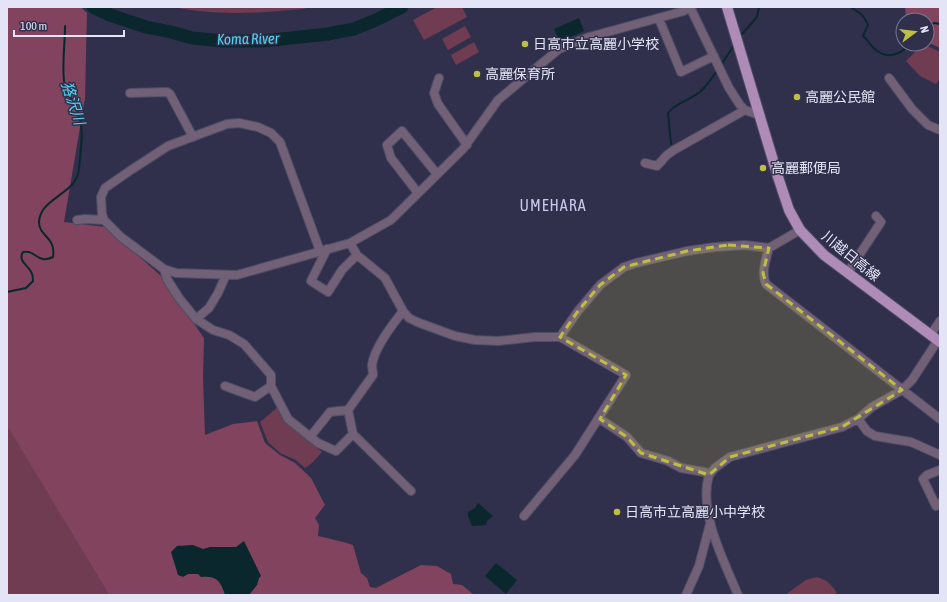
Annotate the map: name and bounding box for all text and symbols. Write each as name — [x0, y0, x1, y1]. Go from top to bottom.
scale bar — [14, 12, 124, 38]
north arrow — [895, 12, 935, 52]
text: 100 m — [20, 19, 47, 33]
text: N — [918, 25, 931, 34]
water label: Koma River — [217, 29, 280, 48]
place label: 日高市立高麗小学校 — [533, 36, 659, 52]
marker: 日高市立高麗小学校 — [520, 39, 530, 49]
place label: 高麗保育所 — [485, 66, 555, 82]
marker: 高麗保育所 — [472, 69, 482, 79]
water label: 狢沢川 — [58, 79, 89, 129]
place label: 高麗公民館 — [805, 89, 875, 105]
marker: 高麗公民館 — [792, 92, 802, 102]
place label: 高麗郵便局 — [771, 160, 841, 176]
marker: 高麗郵便局 — [758, 163, 768, 173]
district label: UMEHARA — [520, 196, 586, 214]
street label: 川越日高線 — [819, 228, 883, 284]
place label: 日高市立高麗小中学校 — [625, 504, 765, 520]
marker: 日高市立高麗小中学校 — [612, 507, 622, 517]

